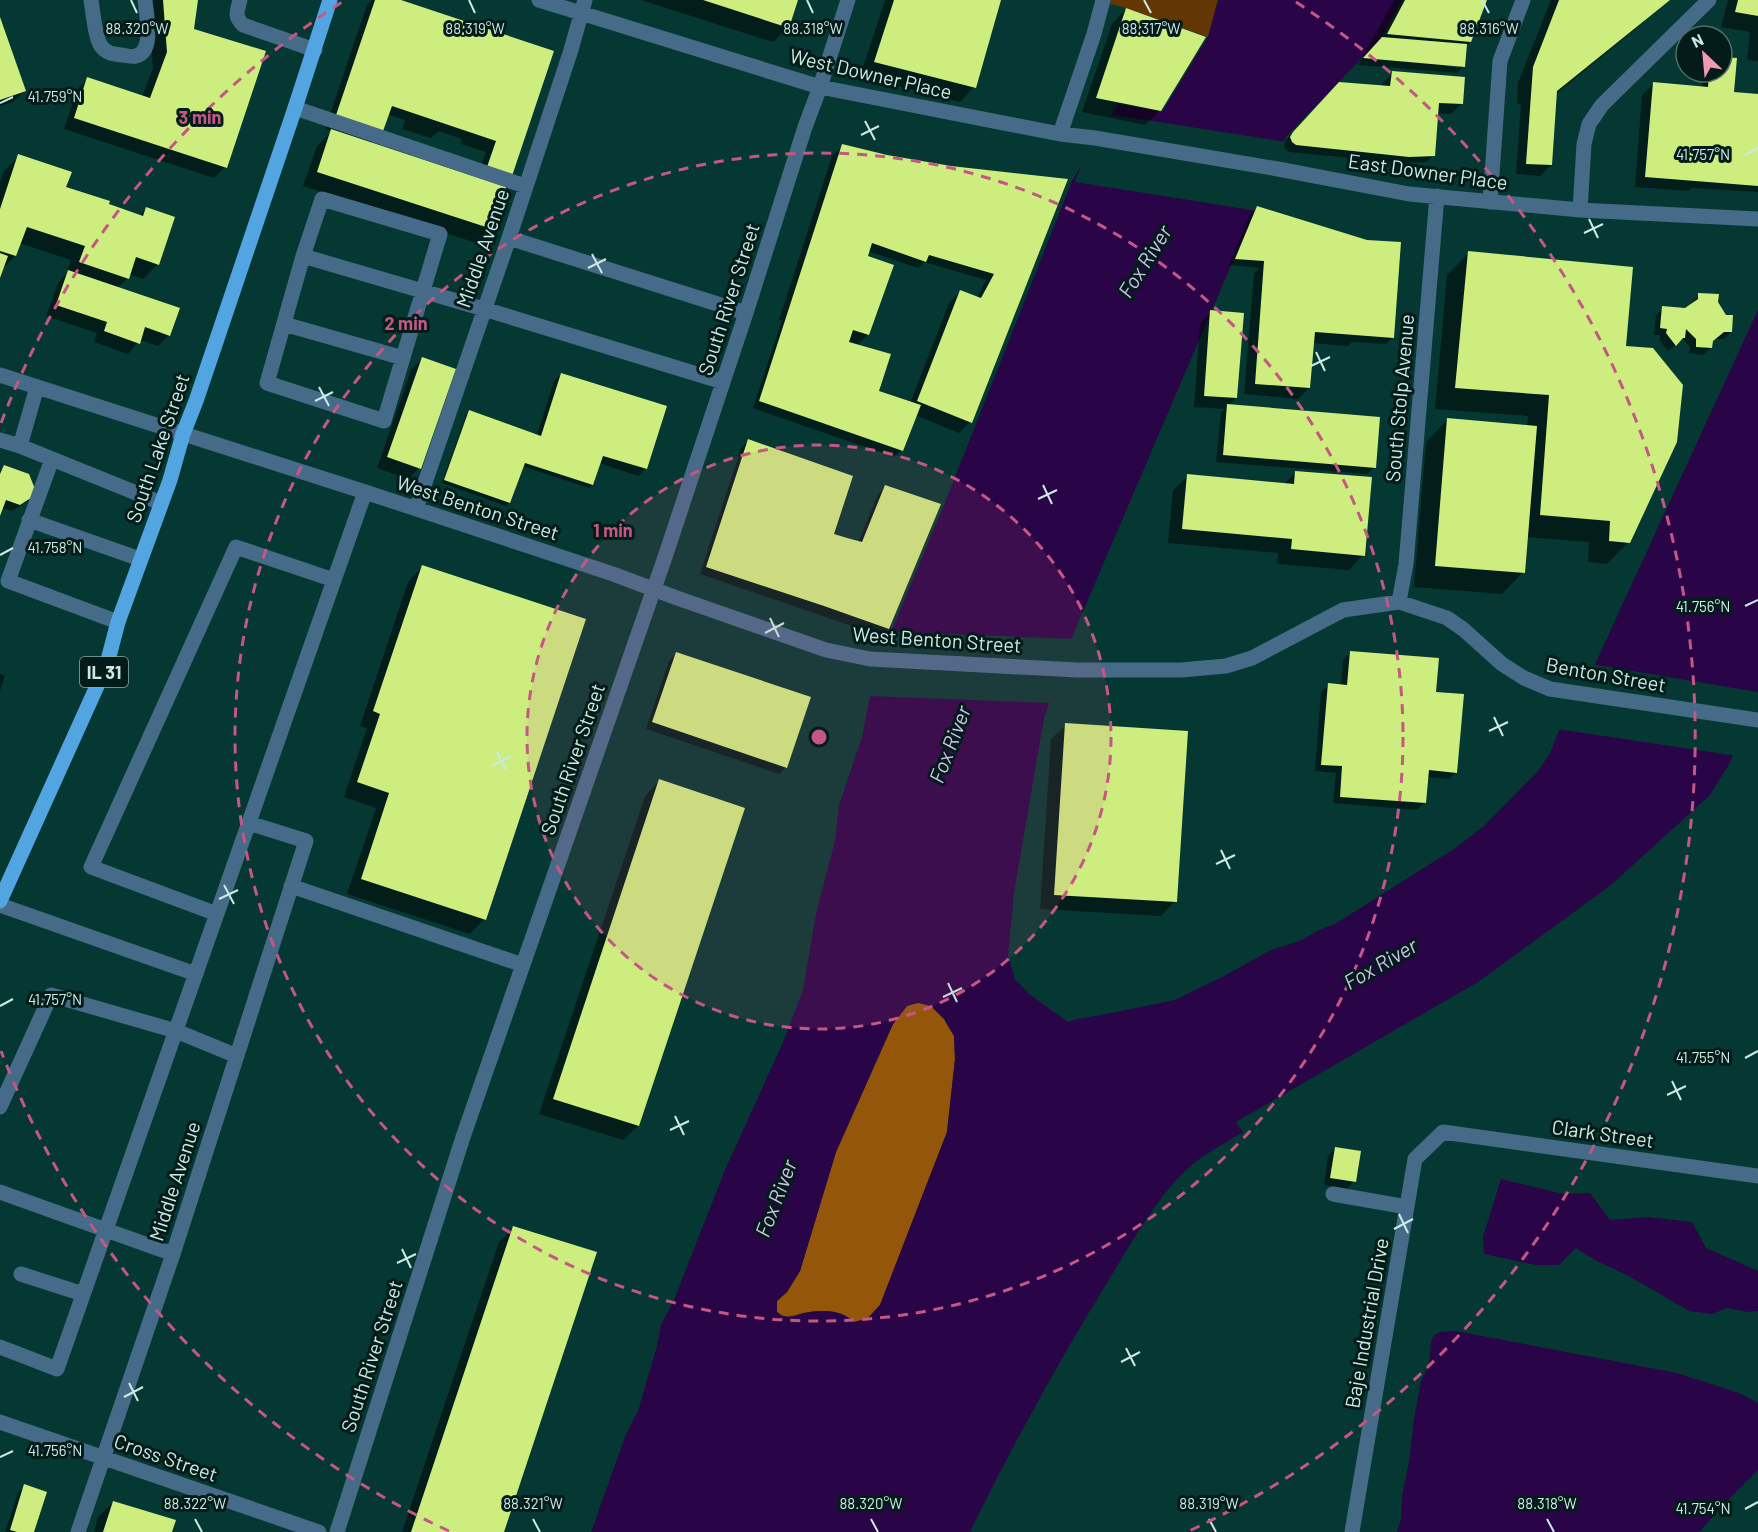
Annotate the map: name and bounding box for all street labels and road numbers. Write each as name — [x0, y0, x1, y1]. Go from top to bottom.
street label: West Downer Place — [788, 43, 954, 103]
street label: East Downer Place — [1347, 148, 1509, 194]
street label: Middle Avenue — [450, 185, 514, 311]
street label: South River Street — [692, 220, 764, 378]
street label: South Stolp Avenue — [1380, 313, 1418, 483]
street label: South Lake Street — [120, 370, 194, 526]
street label: West Benton Street — [394, 469, 562, 545]
street label: West Benton Street — [852, 621, 1022, 657]
street label: Benton Street — [1544, 652, 1668, 696]
road number: IL 31 — [80, 657, 128, 687]
street label: South River Street — [535, 680, 609, 838]
street label: Clark Street — [1550, 1114, 1656, 1152]
street label: Middle Avenue — [143, 1118, 205, 1244]
street label: Baje Industrial Drive — [1339, 1236, 1393, 1410]
street label: South River Street — [335, 1277, 407, 1435]
street label: Cross Street — [111, 1428, 221, 1486]

